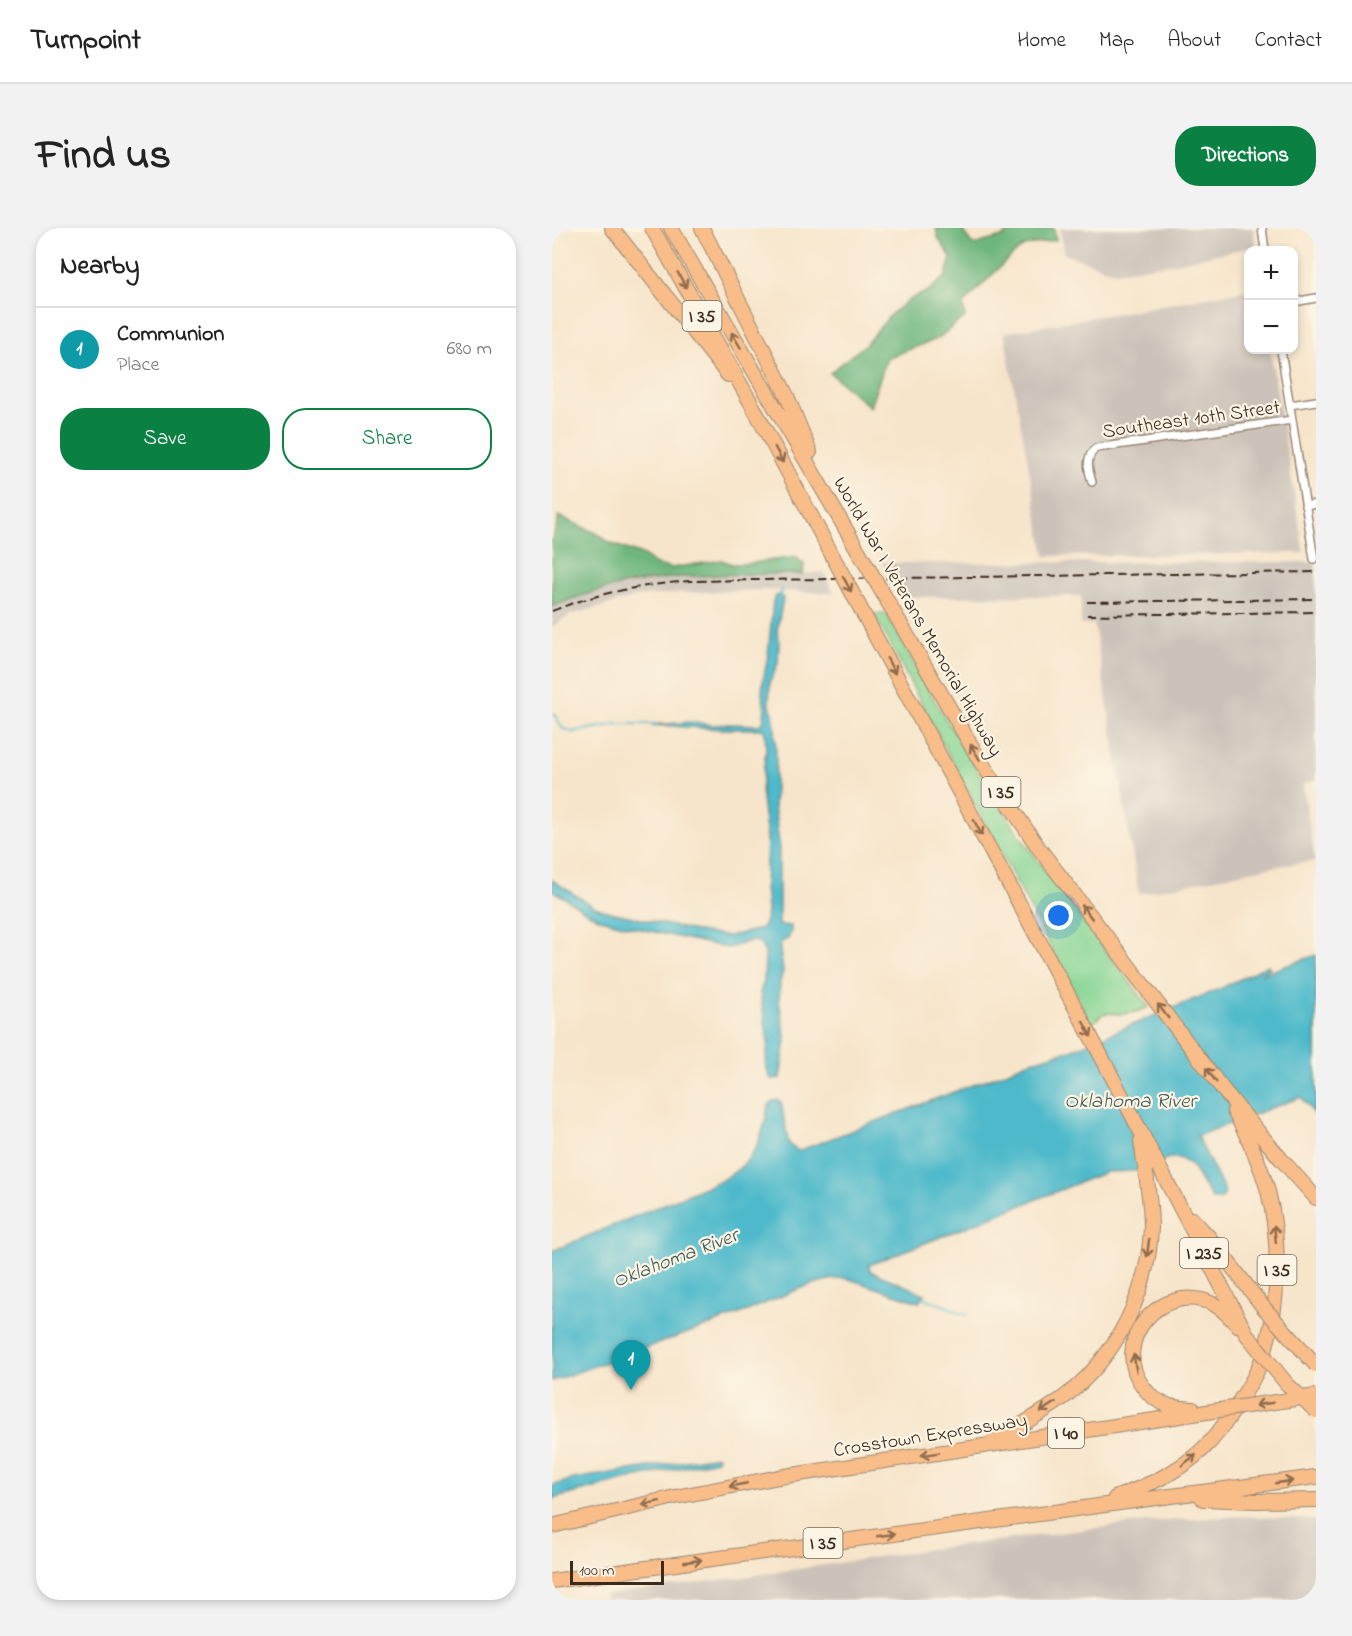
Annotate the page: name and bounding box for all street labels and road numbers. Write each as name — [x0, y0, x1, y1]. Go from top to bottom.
road number: I 35 — [682, 301, 722, 331]
street label: Southeast 10th Street — [1101, 394, 1282, 447]
street label: World War I Veterans Memorial Highway — [824, 472, 1009, 763]
road number: I 35 — [982, 777, 1020, 807]
road number: I 235 — [1180, 1238, 1228, 1268]
road number: I 35 — [1258, 1255, 1296, 1285]
street label: Crosstown Expressway — [832, 1407, 1029, 1466]
road number: I 40 — [1048, 1418, 1084, 1448]
road number: I 35 — [804, 1528, 842, 1558]

